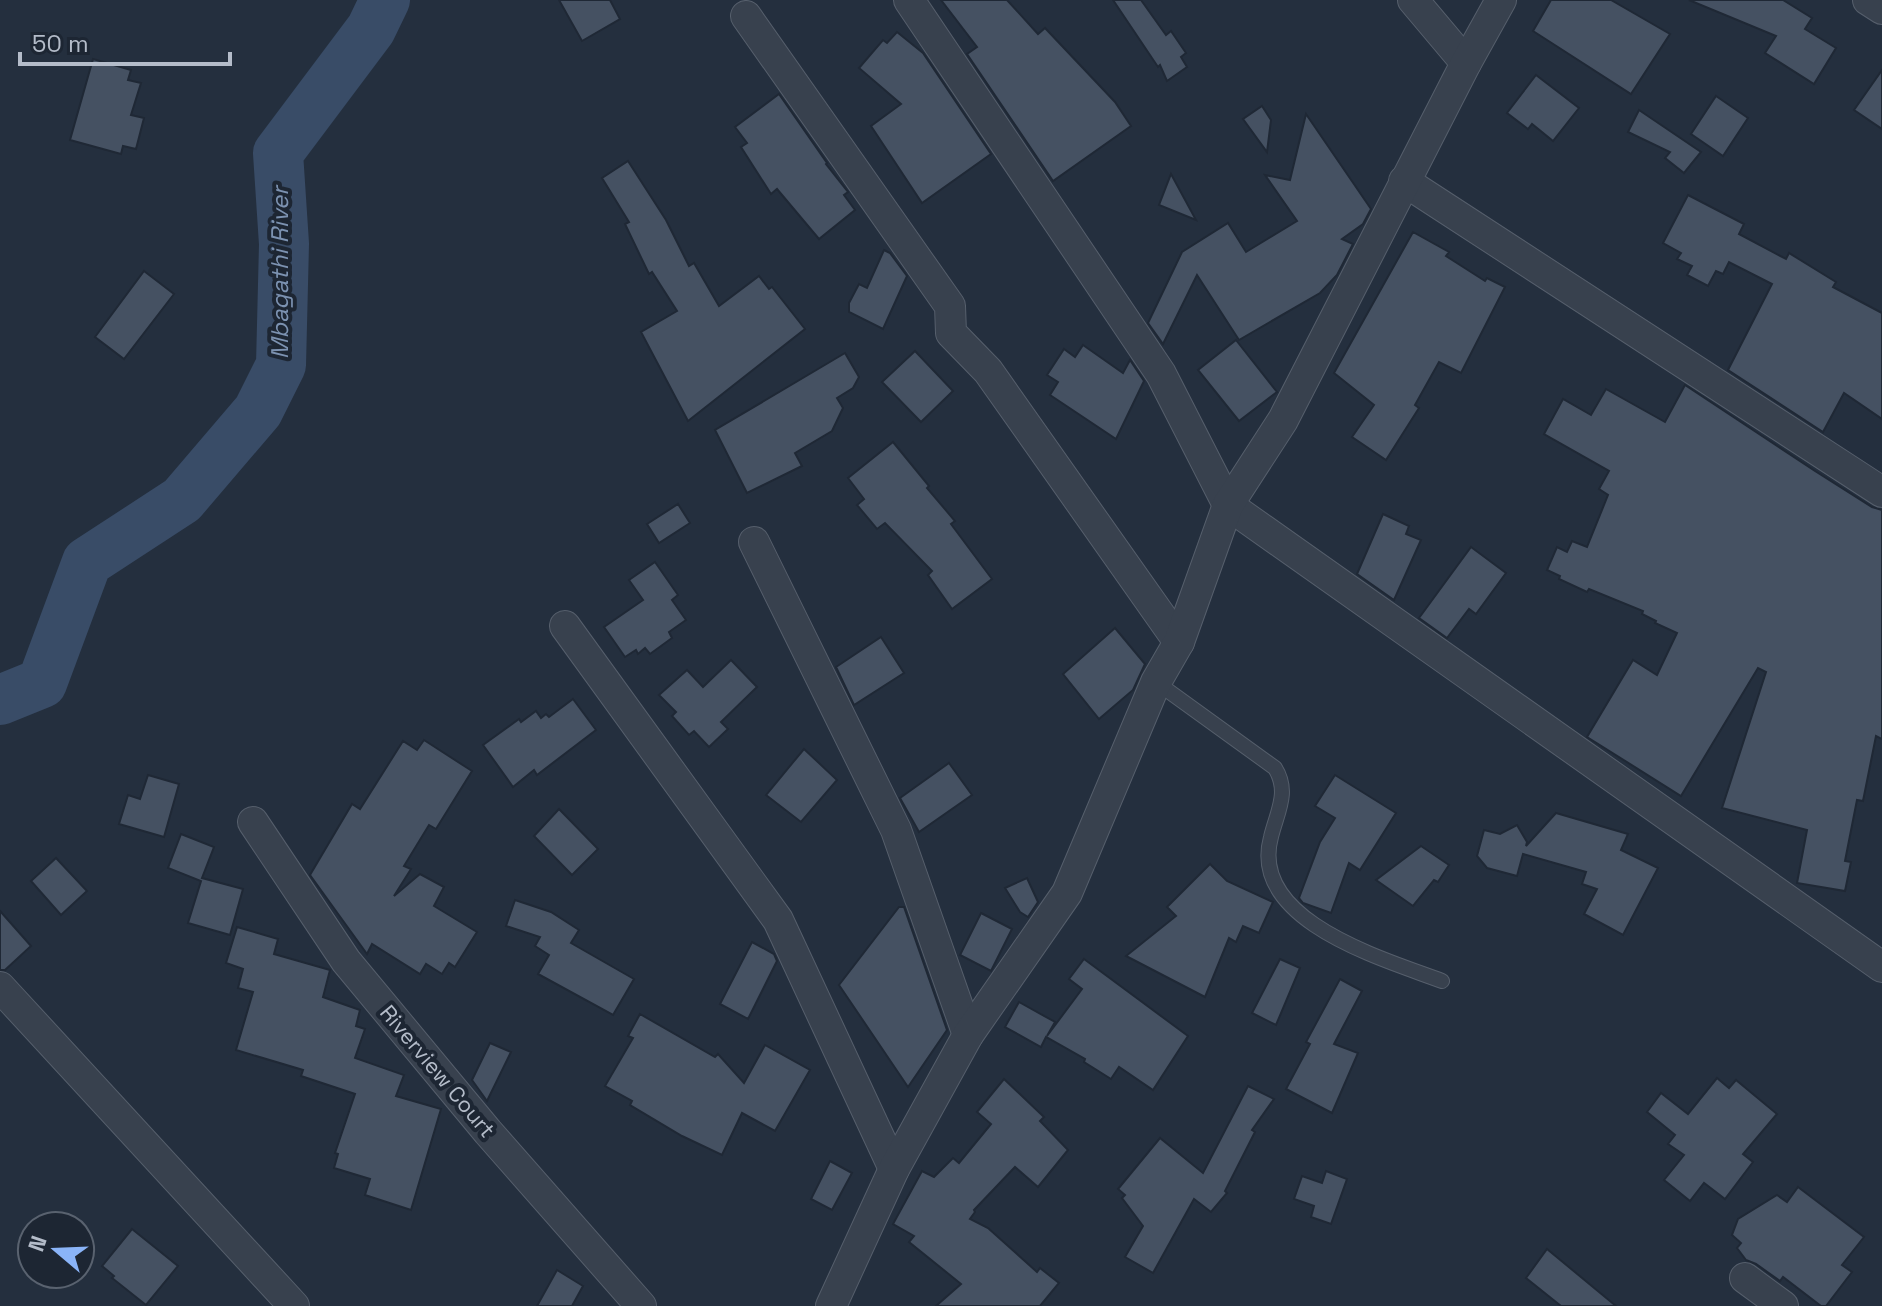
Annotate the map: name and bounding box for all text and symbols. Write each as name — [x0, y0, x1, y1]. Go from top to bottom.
scale bar — [20, 16, 230, 66]
text: 50 m — [32, 28, 89, 59]
water label: Mbagathi River — [264, 184, 295, 359]
street label: Riverview Court — [374, 999, 502, 1143]
north arrow — [16, 1210, 96, 1290]
text: N — [21, 1232, 53, 1255]

